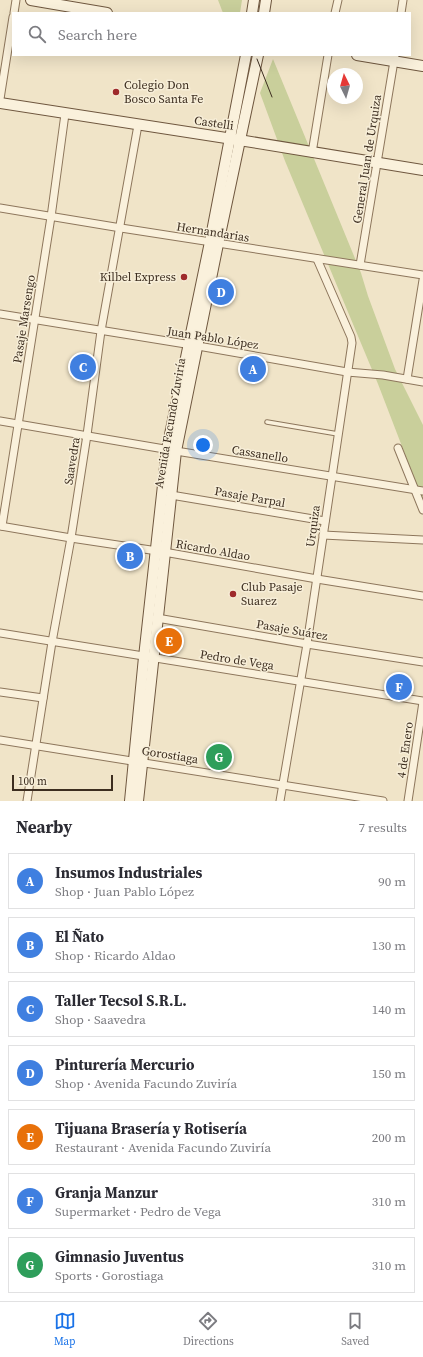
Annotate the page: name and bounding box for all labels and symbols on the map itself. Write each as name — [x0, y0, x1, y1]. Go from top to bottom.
north arrow — [327, 68, 363, 104]
place label: Colegio Don Bosco Santa Fe — [124, 77, 203, 107]
marker: Colegio Don Bosco Santa Fe — [111, 87, 121, 97]
street label: General Juan de Urquiza — [349, 93, 385, 225]
street label: Castelli — [193, 112, 235, 134]
street label: Hernandarias — [175, 218, 251, 246]
place label: Kilbel Express — [100, 269, 176, 285]
marker: Kilbel Express — [179, 272, 189, 282]
street label: Pasaje Marsengo — [9, 273, 39, 365]
pin: D — [208, 277, 234, 307]
street label: Juan Pablo López — [165, 323, 260, 353]
pin: C — [70, 352, 96, 382]
pin: A — [240, 354, 266, 384]
street label: Avenida Facundo Zuviría — [151, 356, 190, 489]
street label: Saavedra — [60, 435, 84, 486]
your location — [193, 435, 213, 455]
street label: Cassanello — [231, 442, 290, 466]
street label: Pasaje Parpal — [213, 483, 287, 511]
street label: Urquiza — [302, 503, 324, 548]
street label: Ricardo Aldao — [174, 536, 252, 564]
pin: B — [117, 541, 143, 571]
place label: Club Pasaje Suarez — [241, 579, 303, 609]
marker: Club Pasaje Suarez — [228, 589, 238, 599]
street label: Pasaje Suárez — [255, 616, 330, 644]
pin: E — [156, 626, 182, 656]
street label: Pedro de Vega — [199, 646, 276, 674]
pin: F — [386, 672, 412, 702]
street label: 4 de Enero — [393, 720, 417, 779]
pin: G — [206, 742, 232, 772]
street label: Gorostiaga — [141, 743, 200, 768]
scale bar — [12, 773, 113, 792]

